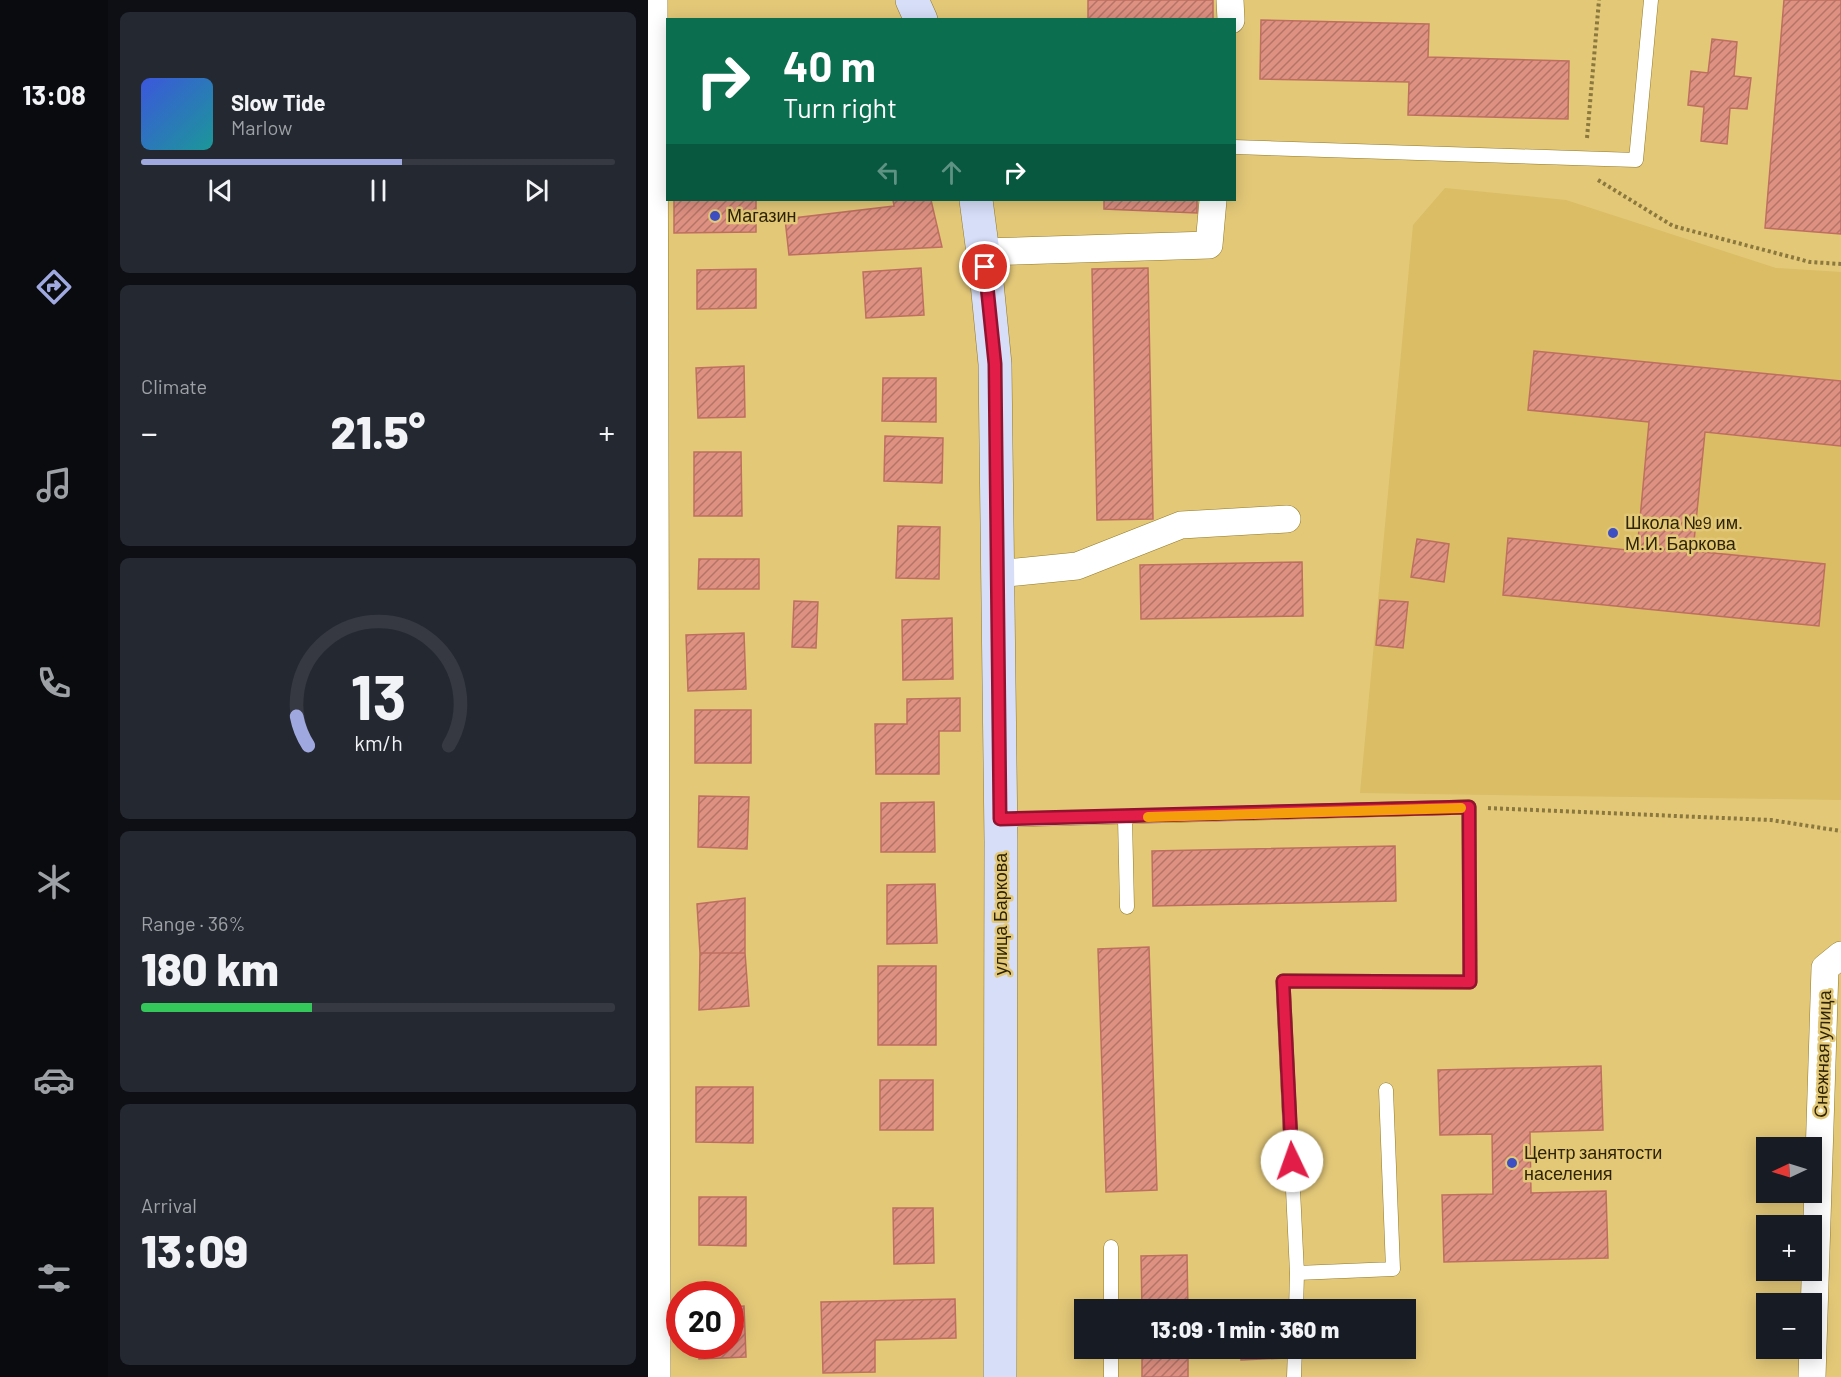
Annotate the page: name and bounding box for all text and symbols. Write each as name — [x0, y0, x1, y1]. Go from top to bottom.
text: 40 m — [783, 40, 876, 90]
icon: right — [684, 42, 762, 120]
text: 13:08 — [22, 78, 86, 110]
text: Slow Tide — [231, 89, 326, 115]
text: Turn right — [783, 91, 897, 123]
text: Marlow — [231, 115, 292, 139]
icon: left — [872, 156, 905, 189]
icon: ahead — [935, 156, 968, 189]
icon: right — [998, 156, 1031, 189]
icon: previous — [204, 174, 237, 207]
icon: pause — [362, 174, 395, 207]
icon: next — [520, 174, 553, 207]
place label: Магазин — [727, 204, 796, 226]
marker: Магазин — [708, 209, 722, 223]
pin — [959, 241, 1010, 292]
icon: arrive — [968, 250, 1001, 283]
icon: directions — [33, 266, 75, 308]
text: Climate — [141, 374, 207, 398]
text: 21.5° — [331, 404, 425, 458]
text: − — [141, 412, 158, 452]
text: + — [599, 412, 615, 452]
icon: music — [33, 464, 75, 506]
place label: Школа №9 им. М.И. Баркова — [1625, 511, 1743, 554]
marker: Школа №9 им. М.И. Баркова — [1606, 526, 1620, 540]
text: 13 — [350, 658, 406, 732]
icon: phone — [33, 662, 75, 704]
text: km/h — [354, 730, 402, 755]
street label: улица Баркова — [989, 852, 1011, 975]
icon: climate — [33, 861, 75, 903]
text: Range · 36% — [141, 911, 245, 935]
text: 180 km — [141, 941, 279, 995]
street label: Снежная улица — [1809, 989, 1835, 1118]
icon: car — [33, 1059, 75, 1101]
position arrow — [1260, 1129, 1324, 1193]
north arrow — [1756, 1137, 1822, 1203]
map controls — [1756, 1137, 1822, 1359]
place label: Центр занятости населения — [1524, 1141, 1662, 1184]
marker: Центр занятости населения — [1505, 1156, 1519, 1170]
text: Arrival — [141, 1193, 197, 1217]
button: + — [1756, 1215, 1822, 1281]
text: 13:09 — [141, 1223, 248, 1277]
icon: filters — [33, 1257, 75, 1299]
speed limit sign: 20 — [666, 1281, 744, 1359]
button: − — [1756, 1293, 1822, 1359]
text: 13:09 · 1 min · 360 m — [1151, 1316, 1339, 1342]

